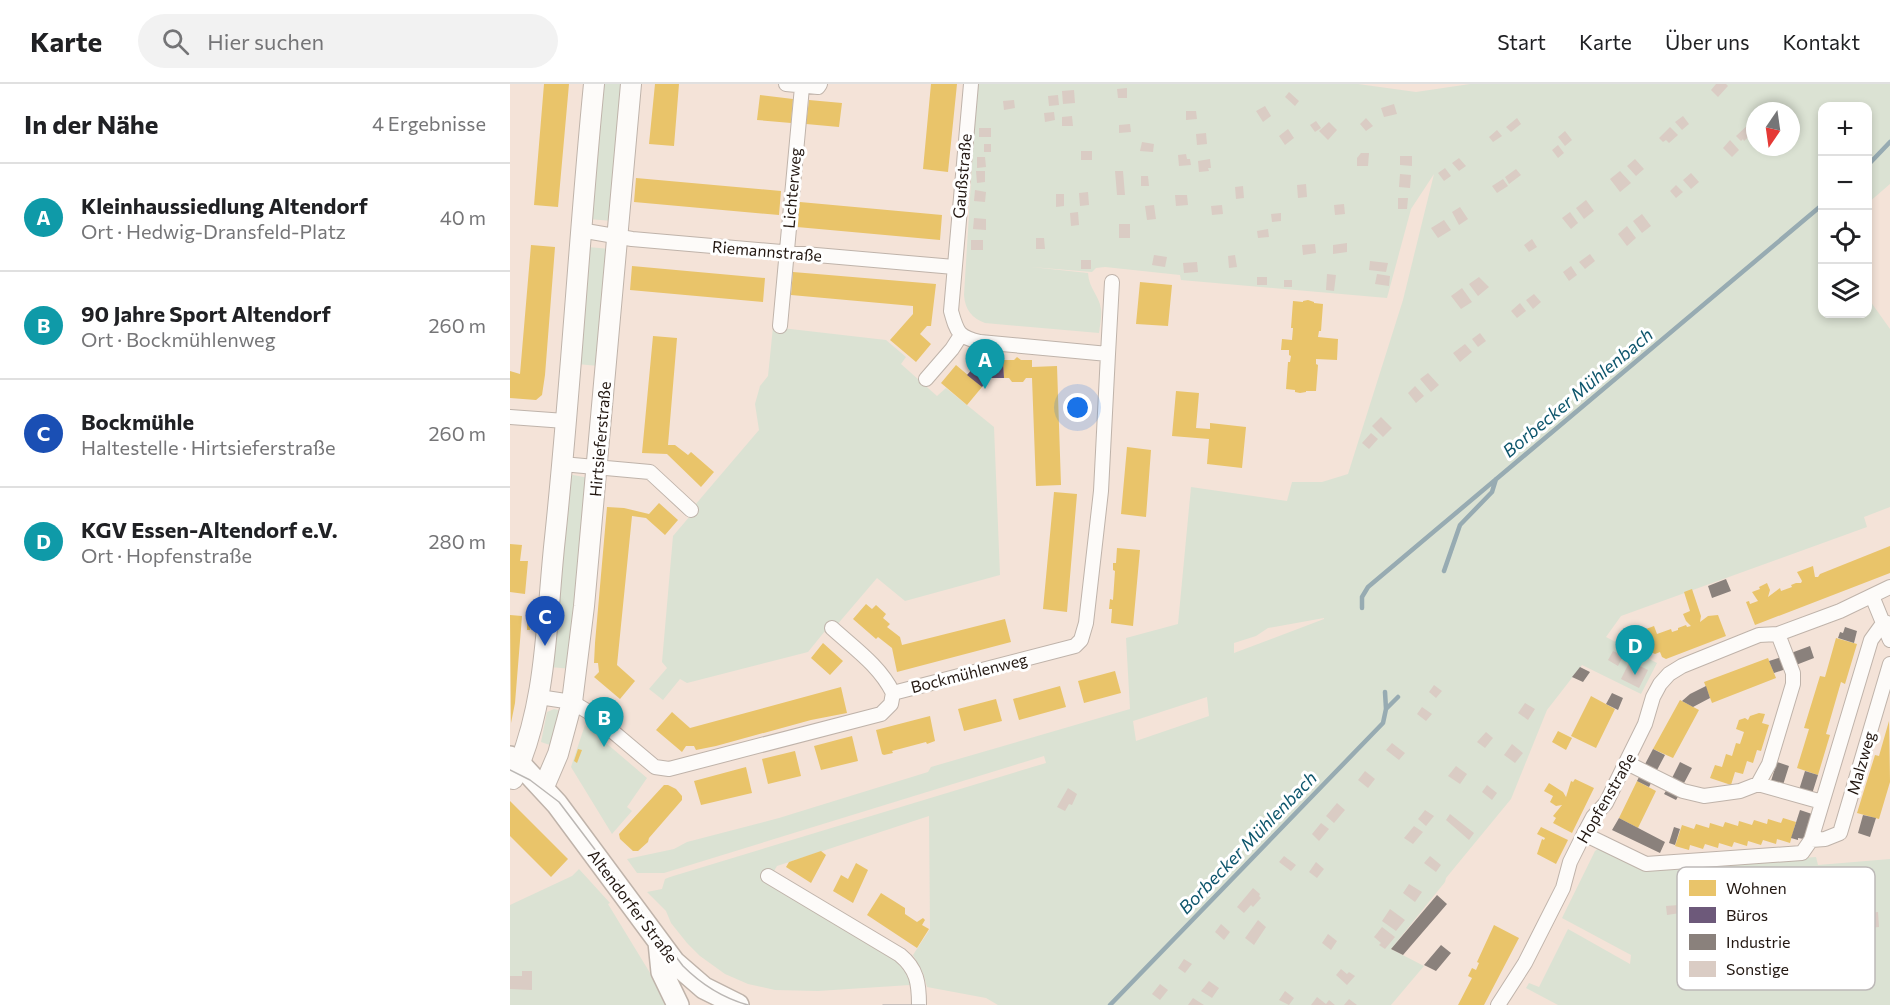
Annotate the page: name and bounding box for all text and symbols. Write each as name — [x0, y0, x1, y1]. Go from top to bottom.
search box — [138, 14, 558, 68]
text: Karte — [30, 24, 102, 58]
icon: search — [159, 25, 192, 58]
text: Hier suchen — [207, 28, 324, 55]
text: Start — [1497, 29, 1546, 54]
text: Karte — [1579, 29, 1632, 54]
text: Über uns — [1665, 29, 1749, 54]
text: Kontakt — [1782, 29, 1860, 54]
north arrow — [1746, 102, 1800, 156]
map controls — [1818, 102, 1872, 318]
button: + — [1818, 102, 1872, 156]
text: In der Nähe — [24, 108, 159, 139]
text: 4 Ergebnisse — [372, 111, 486, 135]
street label: Gaußstraße — [948, 133, 975, 219]
street label: Lichterweg — [778, 146, 805, 229]
button: − — [1818, 156, 1872, 210]
text: Kleinhaussiedlung Altendorf — [81, 192, 368, 219]
text: A — [36, 205, 51, 229]
text: 40 m — [440, 205, 486, 229]
button: locate — [1818, 210, 1872, 264]
text: Ort · Hedwig-Dransfeld-Platz — [81, 219, 346, 243]
street label: Riemannstraße — [711, 236, 823, 265]
button: layers — [1818, 264, 1872, 318]
text: 90 Jahre Sport Altendorf — [81, 300, 331, 327]
text: B — [37, 313, 50, 337]
text: 260 m — [428, 313, 486, 337]
water label: Borbecker Mühlenbach — [1498, 323, 1657, 462]
text: Ort · Bockmühlenweg — [81, 327, 276, 351]
pin: A — [966, 340, 1004, 389]
street label: Hirtsieferstraße — [585, 380, 614, 497]
your location — [1063, 393, 1092, 422]
text: Bockmühle — [81, 408, 194, 435]
text: C — [37, 421, 50, 445]
text: 260 m — [428, 421, 486, 445]
text: Haltestelle · Hirtsieferstraße — [81, 435, 336, 459]
text: KGV Essen-Altendorf e.V. — [81, 516, 338, 543]
text: D — [36, 529, 51, 553]
text: 280 m — [428, 529, 486, 553]
text: Ort · Hopfenstraße — [81, 543, 252, 567]
pin: C — [525, 596, 564, 646]
pin: D — [1616, 626, 1654, 675]
street label: Bockmühlenweg — [909, 649, 1030, 696]
pin: B — [584, 698, 623, 747]
street label: Malzweg — [1842, 729, 1879, 797]
street label: Hopfenstraße — [1572, 749, 1639, 846]
water label: Borbecker Mühlenbach — [1174, 767, 1321, 918]
street label: Altendorfer Straße — [585, 845, 682, 966]
legend — [1677, 867, 1875, 990]
text: Wohnen — [1726, 878, 1787, 897]
text: Büros — [1726, 905, 1768, 924]
text: Industrie — [1726, 932, 1791, 951]
text: Sonstige — [1726, 959, 1789, 978]

